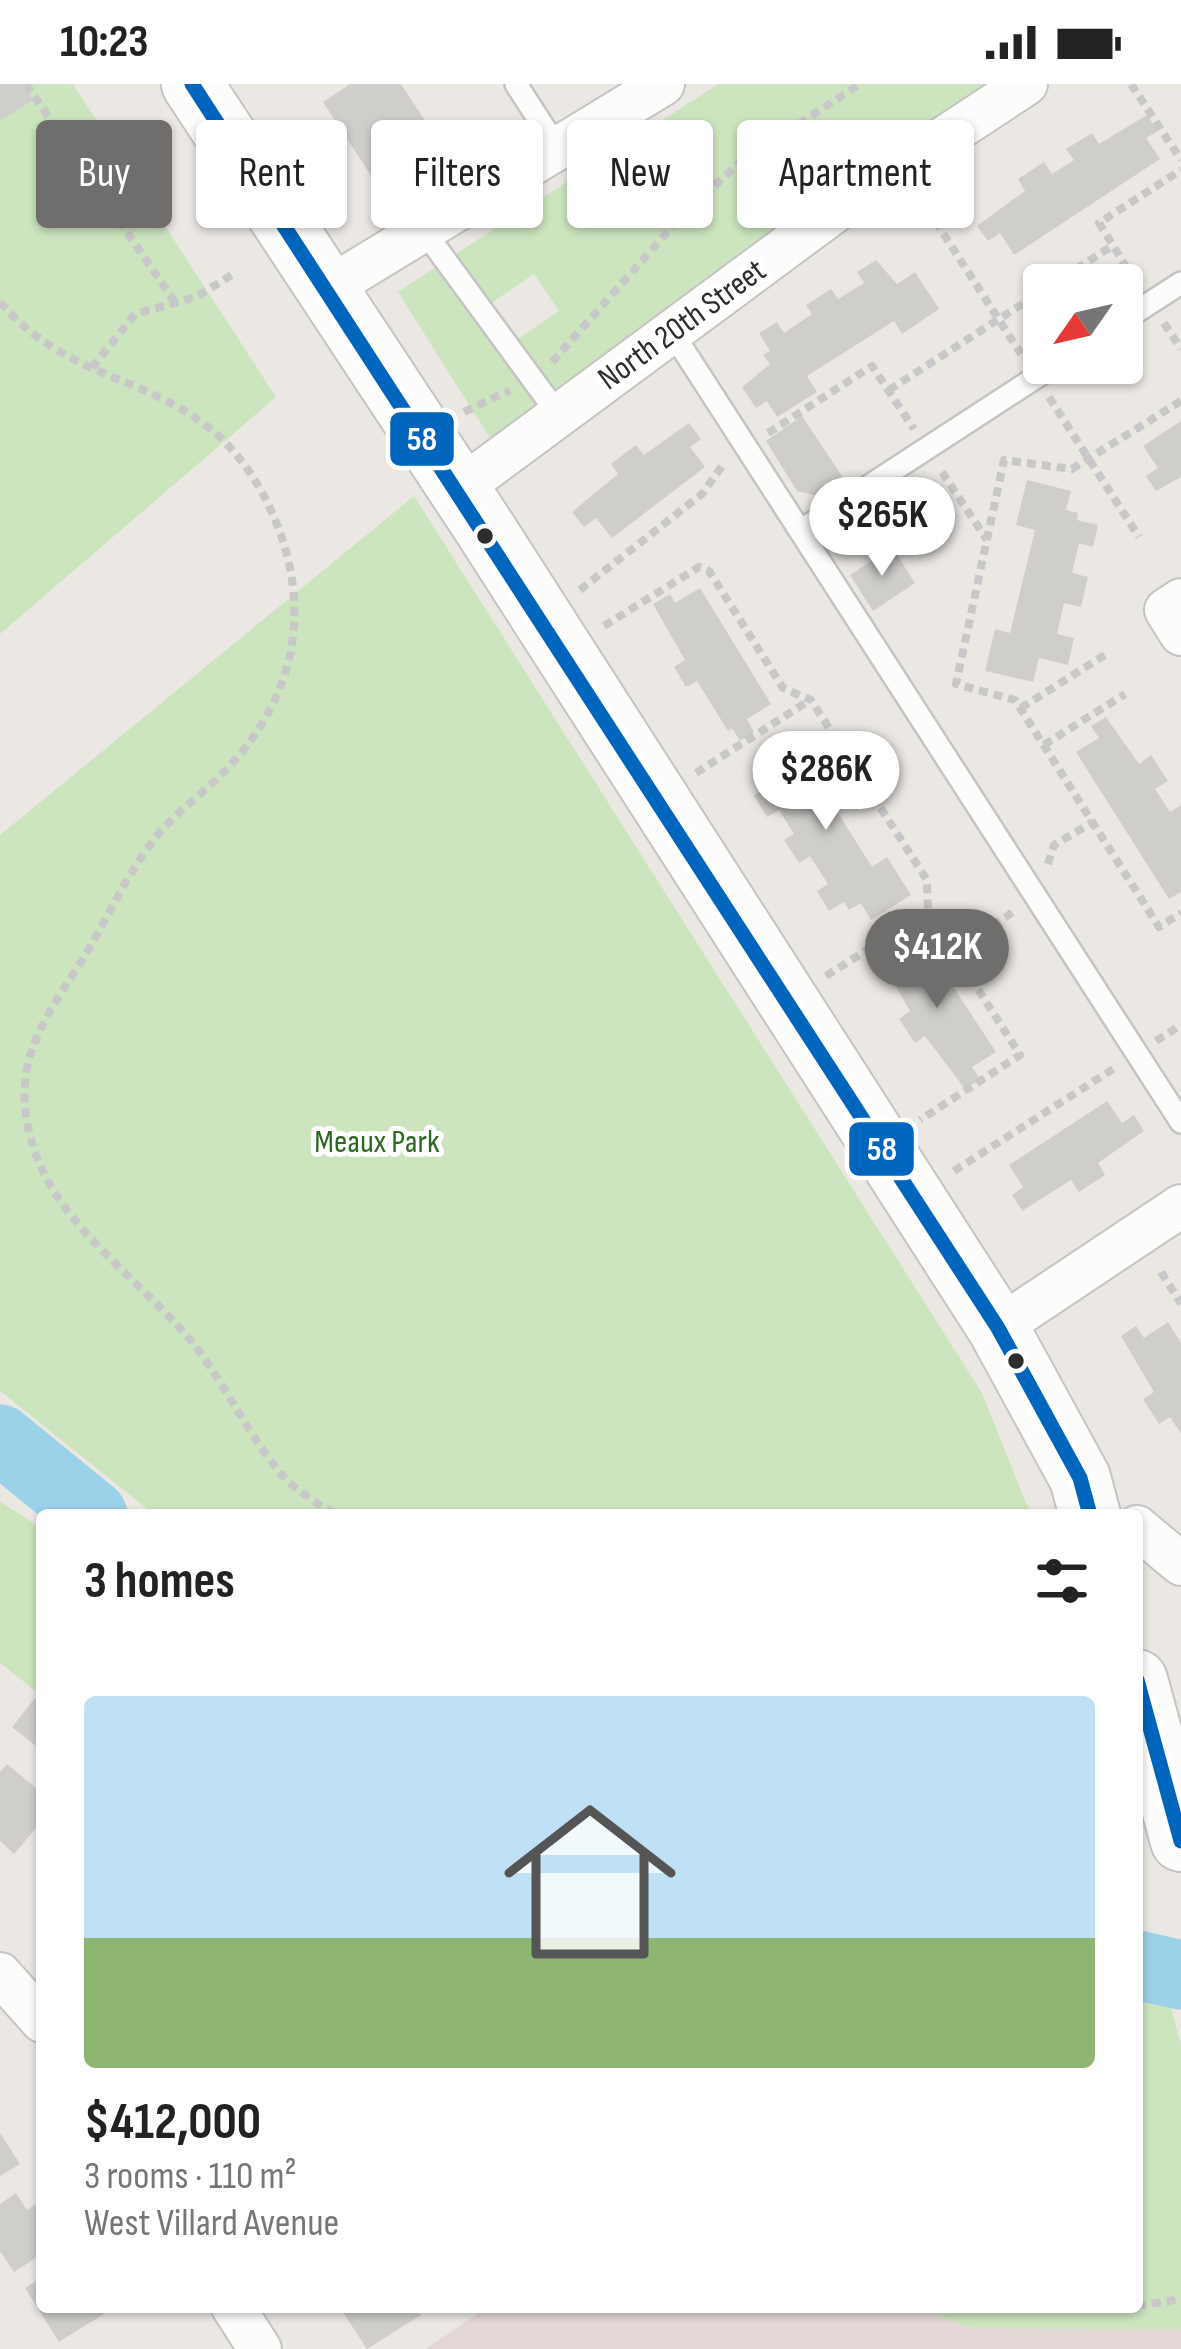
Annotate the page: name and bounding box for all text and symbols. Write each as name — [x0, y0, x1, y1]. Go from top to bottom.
text: 10:23 — [60, 15, 148, 70]
chip: Buy — [36, 120, 172, 228]
chip: Rent — [196, 120, 347, 228]
chip: Filters — [371, 120, 543, 228]
chip: New — [567, 120, 713, 228]
chip: Apartment — [737, 120, 974, 228]
street label: North 20th Street — [591, 250, 774, 399]
north arrow — [1023, 264, 1143, 384]
map controls — [1023, 264, 1143, 384]
line badge: 58 — [388, 410, 456, 468]
text: 58 — [407, 420, 437, 460]
pin: $265K — [798, 477, 966, 579]
text: $265K — [836, 492, 928, 539]
unlabelled marker — [474, 525, 496, 547]
pin: $286K — [742, 731, 910, 833]
text: $286K — [779, 746, 873, 793]
pin: $412K — [853, 909, 1021, 1011]
text: $412K — [892, 924, 982, 971]
line badge: 58 — [847, 1120, 916, 1178]
park label: Meaux Park — [314, 1122, 440, 1162]
text: 58 — [867, 1130, 897, 1170]
unlabelled marker — [1005, 1350, 1027, 1372]
icon: filters — [1029, 1548, 1095, 1614]
text: 3 homes — [84, 1551, 235, 1612]
icon: home — [482, 1774, 698, 1990]
text: $412,000 — [84, 2092, 261, 2153]
text: 3 rooms · 110 m² — [84, 2153, 297, 2200]
text: West Villard Avenue — [84, 2200, 339, 2247]

